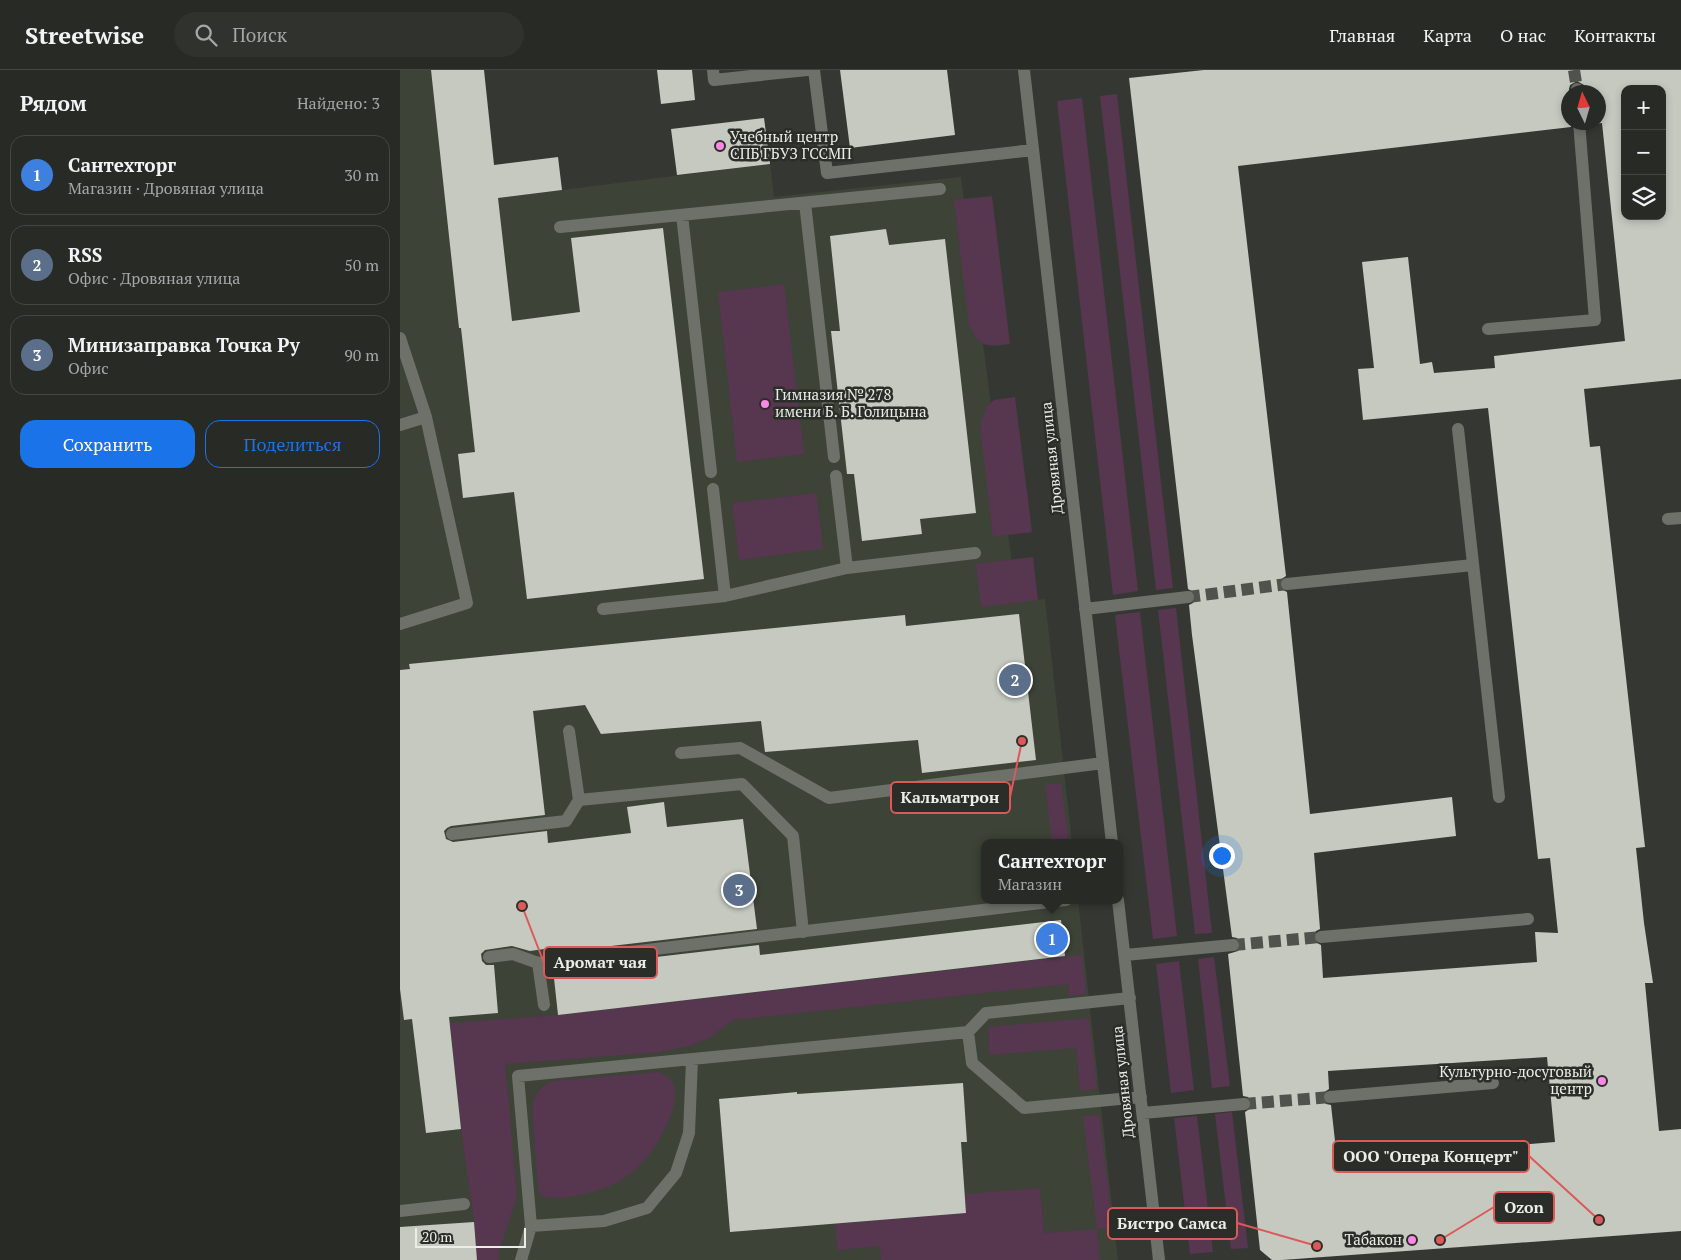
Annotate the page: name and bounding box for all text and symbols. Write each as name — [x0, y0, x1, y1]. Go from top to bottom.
search box — [174, 12, 524, 57]
text: Streetwise — [25, 19, 144, 51]
icon: search — [192, 21, 220, 49]
text: Поиск — [232, 22, 287, 47]
text: Главная — [1329, 23, 1395, 47]
text: Карта — [1423, 23, 1472, 47]
text: О нас — [1500, 23, 1546, 47]
text: Контакты — [1574, 23, 1656, 47]
north arrow — [1561, 85, 1606, 130]
map controls — [1621, 85, 1666, 220]
button: + — [1621, 85, 1666, 130]
text: Рядом — [20, 89, 87, 117]
text: Найдено: 3 — [297, 92, 380, 114]
place label: Учебный центр СПБ ГБУЗ ГССМП — [730, 126, 852, 163]
button: − — [1621, 130, 1666, 175]
marker: Учебный центр СПБ ГБУЗ ГССМП — [714, 140, 726, 152]
text: Сантехторг — [68, 152, 176, 177]
text: 1 — [32, 164, 42, 186]
text: 30 m — [344, 164, 379, 186]
button: layers — [1621, 175, 1666, 220]
text: Магазин · Дровяная улица — [68, 177, 264, 199]
text: RSS — [68, 242, 102, 267]
text: 2 — [32, 254, 42, 276]
text: 50 m — [344, 254, 379, 276]
text: Офис · Дровяная улица — [68, 267, 240, 289]
text: Минизаправка Точка Ру — [68, 332, 300, 357]
text: 3 — [32, 344, 42, 366]
text: 90 m — [344, 344, 379, 366]
text: Офис — [68, 357, 109, 379]
place label: Гимназия № 278 имени Б. Б. Голицына — [775, 384, 927, 421]
marker: Гимназия № 278 имени Б. Б. Голицына — [759, 398, 771, 410]
street label: Дровяная улица — [1035, 401, 1067, 515]
button: Сохранить — [20, 420, 195, 468]
button: Поделиться — [205, 420, 380, 468]
pin: 2 — [999, 661, 1031, 699]
callout: Кальматрон — [891, 782, 1010, 813]
text: Кальматрон — [901, 786, 1000, 808]
popup — [981, 839, 1123, 904]
your location — [1209, 843, 1235, 869]
text: Сантехторг — [998, 848, 1106, 873]
pin: 3 — [723, 871, 755, 909]
text: Магазин — [998, 873, 1062, 895]
pin: 1 — [1036, 920, 1068, 958]
callout: Аромат чая — [544, 947, 657, 978]
text: Аромат чая — [553, 951, 647, 973]
street label: Дровяная улица — [1106, 1025, 1138, 1139]
place label: Культурно-досуговый центр — [1439, 1061, 1592, 1098]
marker: Культурно-досуговый центр — [1596, 1075, 1608, 1087]
callout: ООО "Опера Концерт" — [1333, 1141, 1529, 1172]
text: ООО "Опера Концерт" — [1343, 1145, 1519, 1167]
callout: Ozon — [1494, 1192, 1554, 1223]
text: Ozon — [1504, 1196, 1544, 1218]
callout: Бистро Самса — [1108, 1208, 1237, 1239]
text: Бистро Самса — [1117, 1212, 1227, 1234]
scale bar — [415, 1225, 526, 1248]
text: 20 m — [422, 1227, 452, 1246]
place label: Табакон — [1344, 1229, 1402, 1249]
marker: Табакон — [1406, 1234, 1418, 1246]

